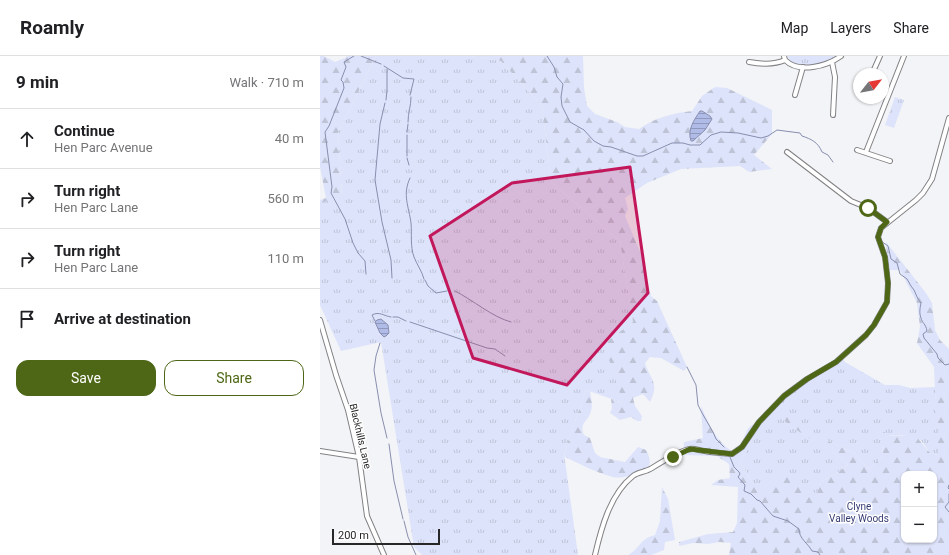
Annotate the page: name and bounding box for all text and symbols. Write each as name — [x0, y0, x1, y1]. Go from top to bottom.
text: Roamly — [20, 16, 84, 39]
text: Map — [781, 20, 808, 36]
text: Layers — [830, 20, 871, 36]
text: Share — [893, 20, 929, 36]
north arrow — [853, 68, 889, 104]
text: 9 min — [16, 72, 59, 92]
text: Walk · 710 m — [229, 75, 304, 90]
text: Continue — [54, 122, 115, 140]
icon: ahead — [16, 128, 38, 150]
text: 40 m — [275, 131, 304, 146]
text: Hen Parc Avenue — [54, 140, 153, 155]
text: Turn right — [54, 182, 120, 200]
icon: right — [16, 188, 38, 210]
text: 560 m — [267, 191, 304, 206]
route start — [859, 199, 877, 217]
text: Hen Parc Lane — [54, 200, 138, 215]
text: Turn right — [54, 242, 120, 260]
icon: right — [16, 248, 38, 270]
text: 110 m — [267, 251, 304, 266]
text: Hen Parc Lane — [54, 260, 138, 275]
icon: arrive — [16, 308, 38, 330]
text: Arrive at destination — [54, 310, 191, 328]
button: Save — [16, 360, 156, 396]
button: Share — [164, 360, 304, 396]
street label: Blackhills Lane — [348, 402, 373, 470]
route end — [664, 448, 682, 466]
map controls — [901, 471, 937, 543]
button: + — [901, 471, 937, 507]
park label: Clyne Valley Woods — [829, 501, 889, 524]
button: − — [901, 507, 937, 543]
scale bar — [332, 527, 440, 546]
text: 200 m — [338, 529, 369, 542]

